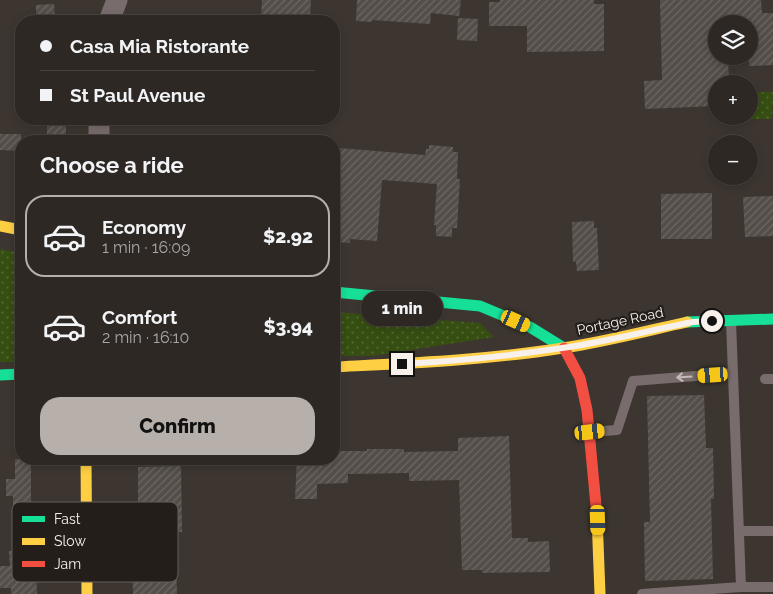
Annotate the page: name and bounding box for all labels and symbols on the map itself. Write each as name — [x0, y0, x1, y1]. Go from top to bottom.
callout: 1 min — [361, 292, 443, 326]
street label: Portage Road — [575, 304, 665, 338]
car — [499, 308, 532, 334]
route start — [701, 310, 723, 332]
route end — [391, 353, 413, 375]
car — [697, 366, 728, 384]
one-way arrow — [676, 372, 692, 382]
car — [574, 423, 605, 441]
legend — [12, 502, 178, 582]
car — [589, 505, 606, 535]
text: Fast — [54, 511, 81, 527]
text: Slow — [54, 533, 86, 549]
text: Jam — [54, 556, 81, 572]

